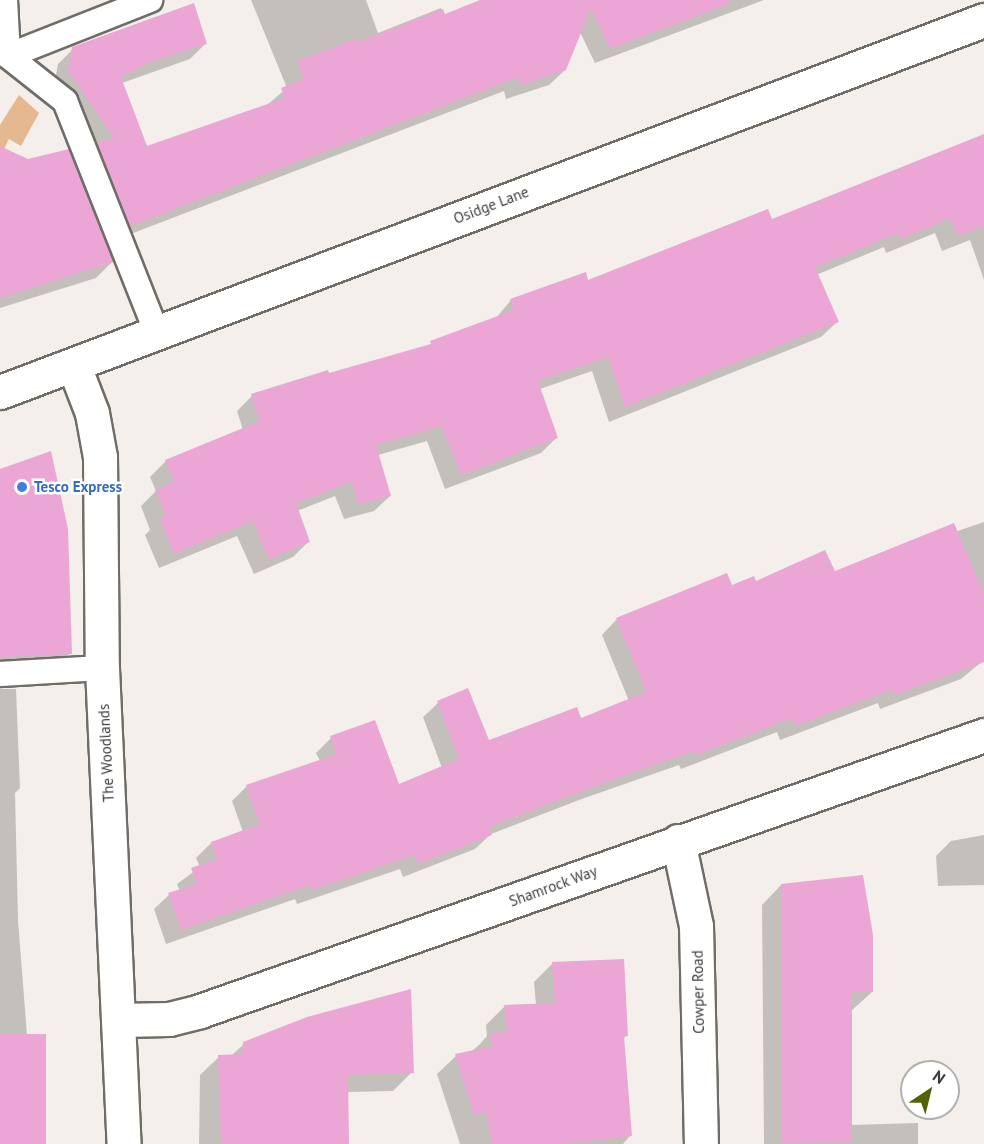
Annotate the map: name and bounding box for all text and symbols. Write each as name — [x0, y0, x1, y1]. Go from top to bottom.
street label: Osidge Lane — [451, 182, 531, 228]
place label: Tesco Express — [34, 478, 122, 496]
marker: Tesco Express — [15, 480, 29, 494]
street label: The Woodlands — [94, 703, 118, 803]
street label: Shamrock Way — [506, 862, 600, 910]
street label: Cowper Road — [688, 950, 708, 1034]
north arrow — [900, 1060, 960, 1120]
text: N — [929, 1066, 949, 1088]

